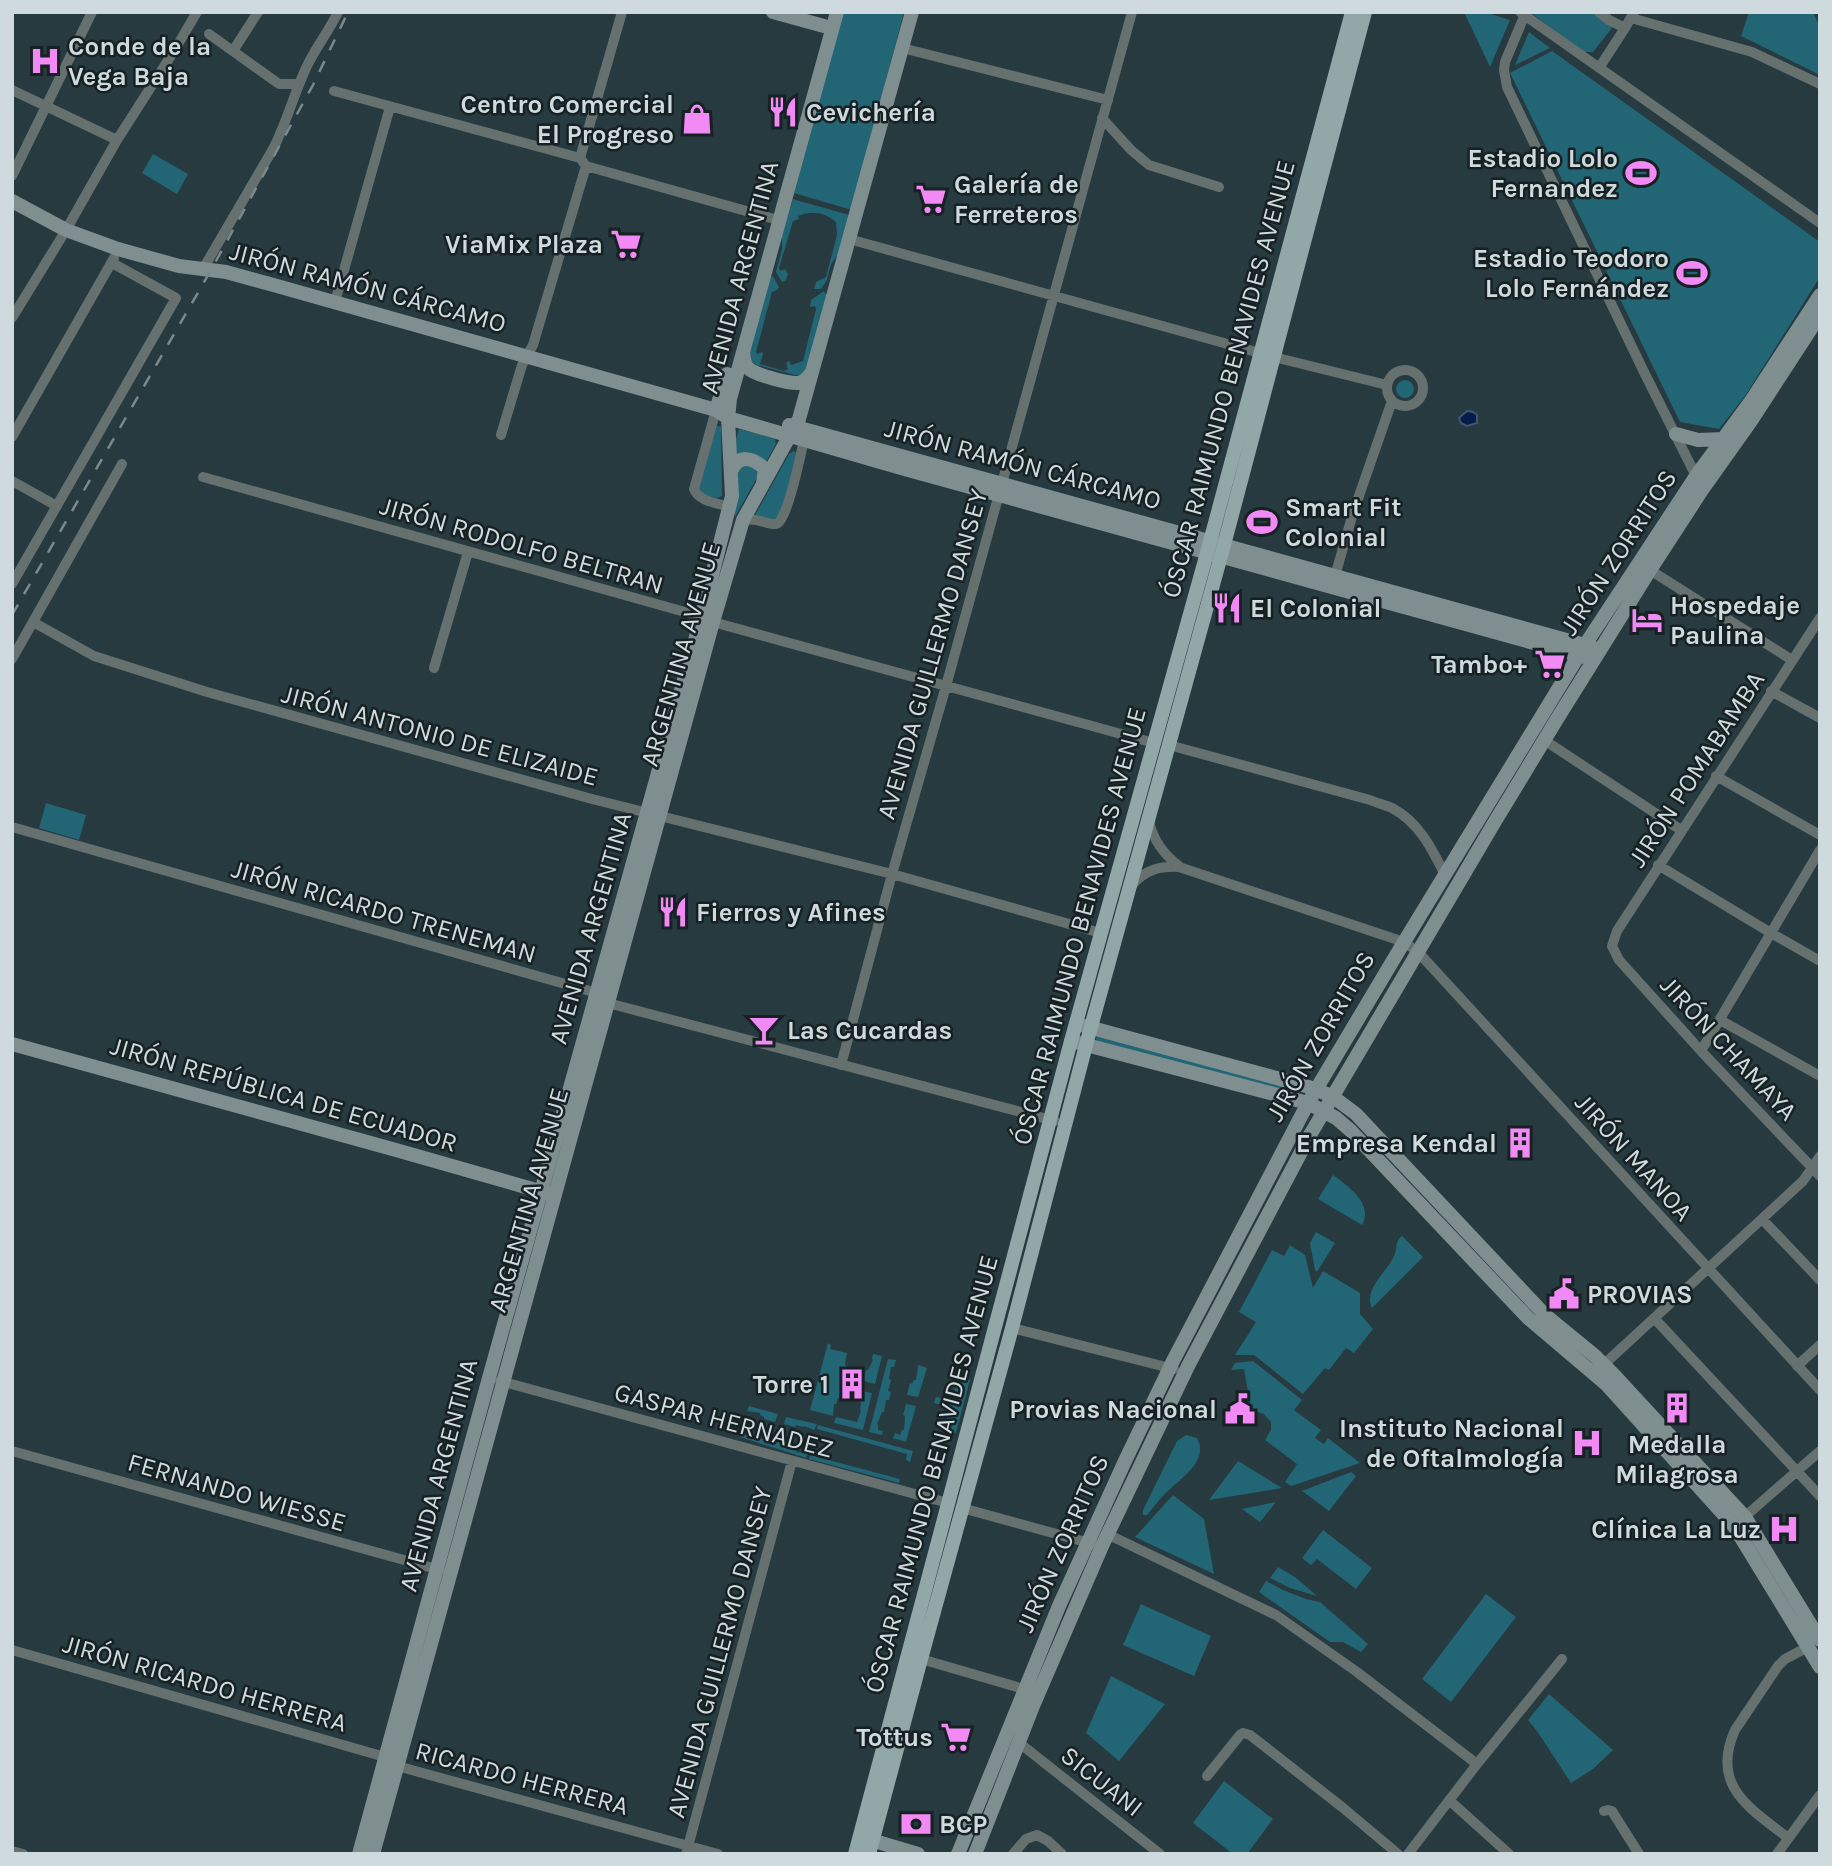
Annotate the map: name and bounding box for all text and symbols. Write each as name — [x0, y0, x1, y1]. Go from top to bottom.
place label: Conde de la Vega Baja — [68, 31, 211, 92]
hospital icon: Conde de la Vega Baja — [28, 44, 62, 78]
place label: Centro Comercial El Progreso — [461, 89, 674, 150]
restaurant icon: Cevichería — [766, 95, 800, 129]
place label: Cevichería — [806, 97, 936, 128]
shop icon: Centro Comercial El Progreso — [680, 102, 714, 136]
place label: Estadio Lolo Fernandez — [1468, 143, 1618, 204]
sports icon: Estadio Lolo Fernandez — [1624, 156, 1658, 190]
street label: AVENIDA ARGENTINA — [693, 157, 786, 397]
street label: ÓSCAR RAIMUNDO BENAVIDES AVENUE — [1154, 157, 1302, 601]
place label: Galería de Ferreteros — [954, 169, 1079, 230]
supermarket icon: Galería de Ferreteros — [914, 182, 948, 216]
supermarket icon: ViaMix Plaza — [609, 227, 643, 261]
place label: ViaMix Plaza — [445, 229, 603, 260]
street label: JIRÓN RAMÓN CÁRCAMO — [226, 235, 510, 339]
place label: Estadio Teodoro Lolo Fernández — [1473, 243, 1669, 304]
sports icon: Estadio Teodoro Lolo Fernández — [1675, 256, 1709, 290]
street label: JIRÓN RAMÓN CÁRCAMO — [881, 412, 1165, 516]
street label: JIRÓN ZORRITOS — [1553, 463, 1683, 641]
street label: AVENIDA GUILLERMO DANSEY — [870, 485, 995, 823]
street label: JIRÓN RODOLFO BELTRAN — [377, 489, 667, 601]
place label: Smart Fit Colonial — [1285, 492, 1402, 553]
sports icon: Smart Fit Colonial — [1245, 505, 1279, 539]
street label: ARGENTINA AVENUE — [634, 538, 727, 770]
place label: Hospedaje Paulina — [1670, 590, 1800, 651]
restaurant icon: El Colonial — [1210, 591, 1244, 625]
place label: El Colonial — [1250, 593, 1381, 624]
hotel icon: Hospedaje Paulina — [1630, 603, 1664, 637]
supermarket icon: Tambo+ — [1533, 647, 1567, 681]
place label: Tambo+ — [1431, 649, 1527, 680]
street label: JIRÓN POMABAMBA — [1621, 665, 1771, 873]
street label: JIRÓN ANTONIO DE ELIZAIDE — [278, 677, 602, 793]
street label: ÓSCAR RAIMUNDO BENAVIDES AVENUE — [1005, 704, 1153, 1148]
street label: AVENIDA ARGENTINA — [543, 809, 638, 1048]
street label: JIRÓN RICARDO TRENEMAN — [228, 852, 540, 970]
restaurant icon: Fierros y Afines — [656, 895, 690, 929]
place label: Fierros y Afines — [696, 897, 886, 928]
street label: JIRÓN ZORRITOS — [1258, 945, 1382, 1127]
street label: JIRÓN CHAMAYA — [1654, 969, 1804, 1127]
bar icon: Las Cucardas — [747, 1013, 781, 1047]
place label: Las Cucardas — [787, 1015, 952, 1046]
street label: JIRÓN REPÚBLICA DE ECUADOR — [107, 1029, 461, 1159]
street label: ARGENTINA AVENUE — [482, 1084, 575, 1316]
street label: JIRÓN MANOA — [1568, 1087, 1700, 1228]
building icon: Empresa Kendal — [1503, 1126, 1537, 1160]
place label: Empresa Kendal — [1296, 1128, 1497, 1159]
street label: ÓSCAR RAIMUNDO BENAVIDES AVENUE — [857, 1252, 1005, 1696]
public building icon: PROVIAS — [1547, 1277, 1581, 1311]
place label: PROVIAS — [1587, 1279, 1693, 1310]
street label: AVENIDA ARGENTINA — [392, 1355, 485, 1595]
building icon: Torre 1 — [835, 1367, 869, 1401]
place label: Torre 1 — [753, 1369, 829, 1400]
street label: GASPAR HERNADEZ — [611, 1376, 837, 1465]
building icon: Medalla Milagrosa — [1660, 1391, 1694, 1425]
public building icon: Provias Nacional — [1223, 1392, 1257, 1426]
place label: Provias Nacional — [1009, 1394, 1217, 1425]
place label: Instituto Nacional de Oftalmología — [1339, 1413, 1564, 1474]
hospital icon: Instituto Nacional de Oftalmología — [1570, 1426, 1604, 1460]
place label: Medalla Milagrosa — [1615, 1429, 1739, 1490]
street label: FERNANDO WIESSE — [124, 1446, 350, 1539]
street label: JIRÓN ZORRITOS — [1008, 1449, 1116, 1637]
street label: AVENIDA GUILLERMO DANSEY — [660, 1482, 779, 1821]
hospital icon: Clínica La Luz — [1767, 1512, 1801, 1546]
place label: Clínica La Luz — [1591, 1514, 1761, 1545]
street label: JIRÓN RICARDO HERRERA — [59, 1627, 351, 1739]
supermarket icon: Tottus — [939, 1720, 973, 1754]
place label: Tottus — [856, 1722, 933, 1753]
street label: RICARDO HERRERA — [412, 1735, 632, 1822]
street label: SICUANI — [1054, 1740, 1149, 1823]
bank icon: BCP — [899, 1807, 933, 1841]
place label: BCP — [939, 1809, 987, 1840]

